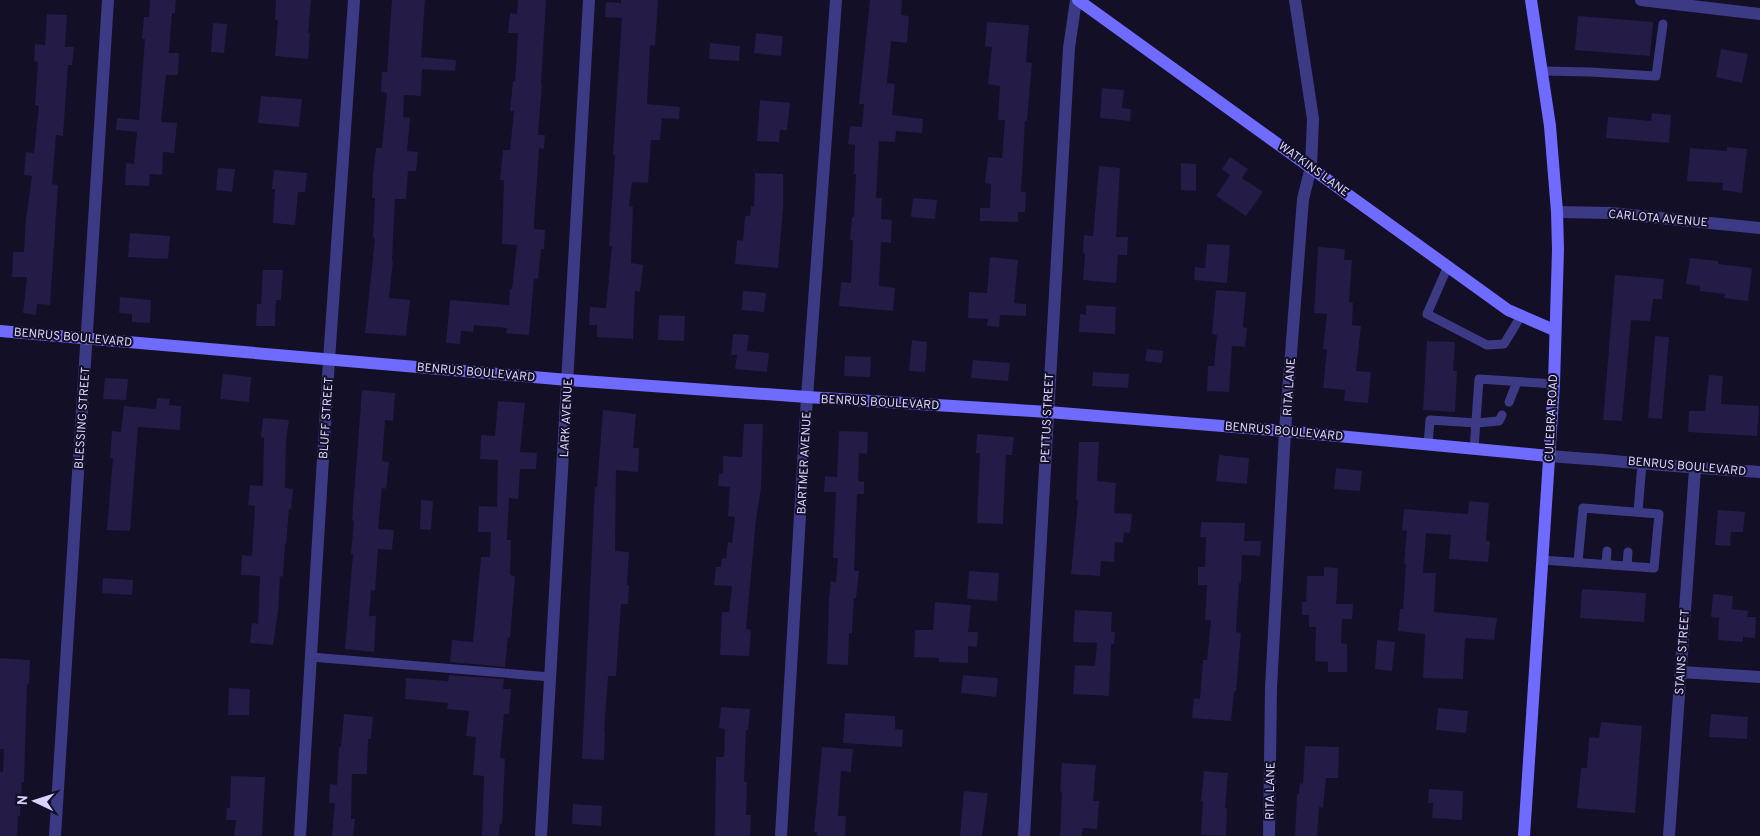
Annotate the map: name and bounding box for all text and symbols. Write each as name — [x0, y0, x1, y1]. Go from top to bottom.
street label: WATKINS LANE — [1275, 139, 1352, 201]
street label: CARLOTA AVENUE — [1608, 207, 1708, 231]
street label: BENRUS BOULEVARD — [13, 325, 133, 351]
street label: RITA LANE — [1280, 358, 1300, 417]
street label: BENRUS BOULEVARD — [416, 360, 536, 386]
street label: BLESSING STREET — [71, 367, 95, 470]
street label: PETTUS STREET — [1038, 373, 1058, 464]
street label: CULEBRA ROAD — [1542, 374, 1562, 462]
street label: BLUFF STREET — [316, 377, 338, 460]
street label: LARK AVENUE — [557, 378, 577, 458]
street label: BENRUS BOULEVARD — [820, 392, 940, 414]
street label: BARTMER AVENUE — [794, 411, 816, 515]
street label: BENRUS BOULEVARD — [1224, 419, 1344, 445]
street label: BENRUS BOULEVARD — [1627, 454, 1747, 480]
street label: STAINS STREET — [1672, 609, 1694, 695]
street label: RITA LANE — [1262, 762, 1280, 820]
north arrow — [10, 776, 60, 826]
text: N — [15, 795, 32, 806]

